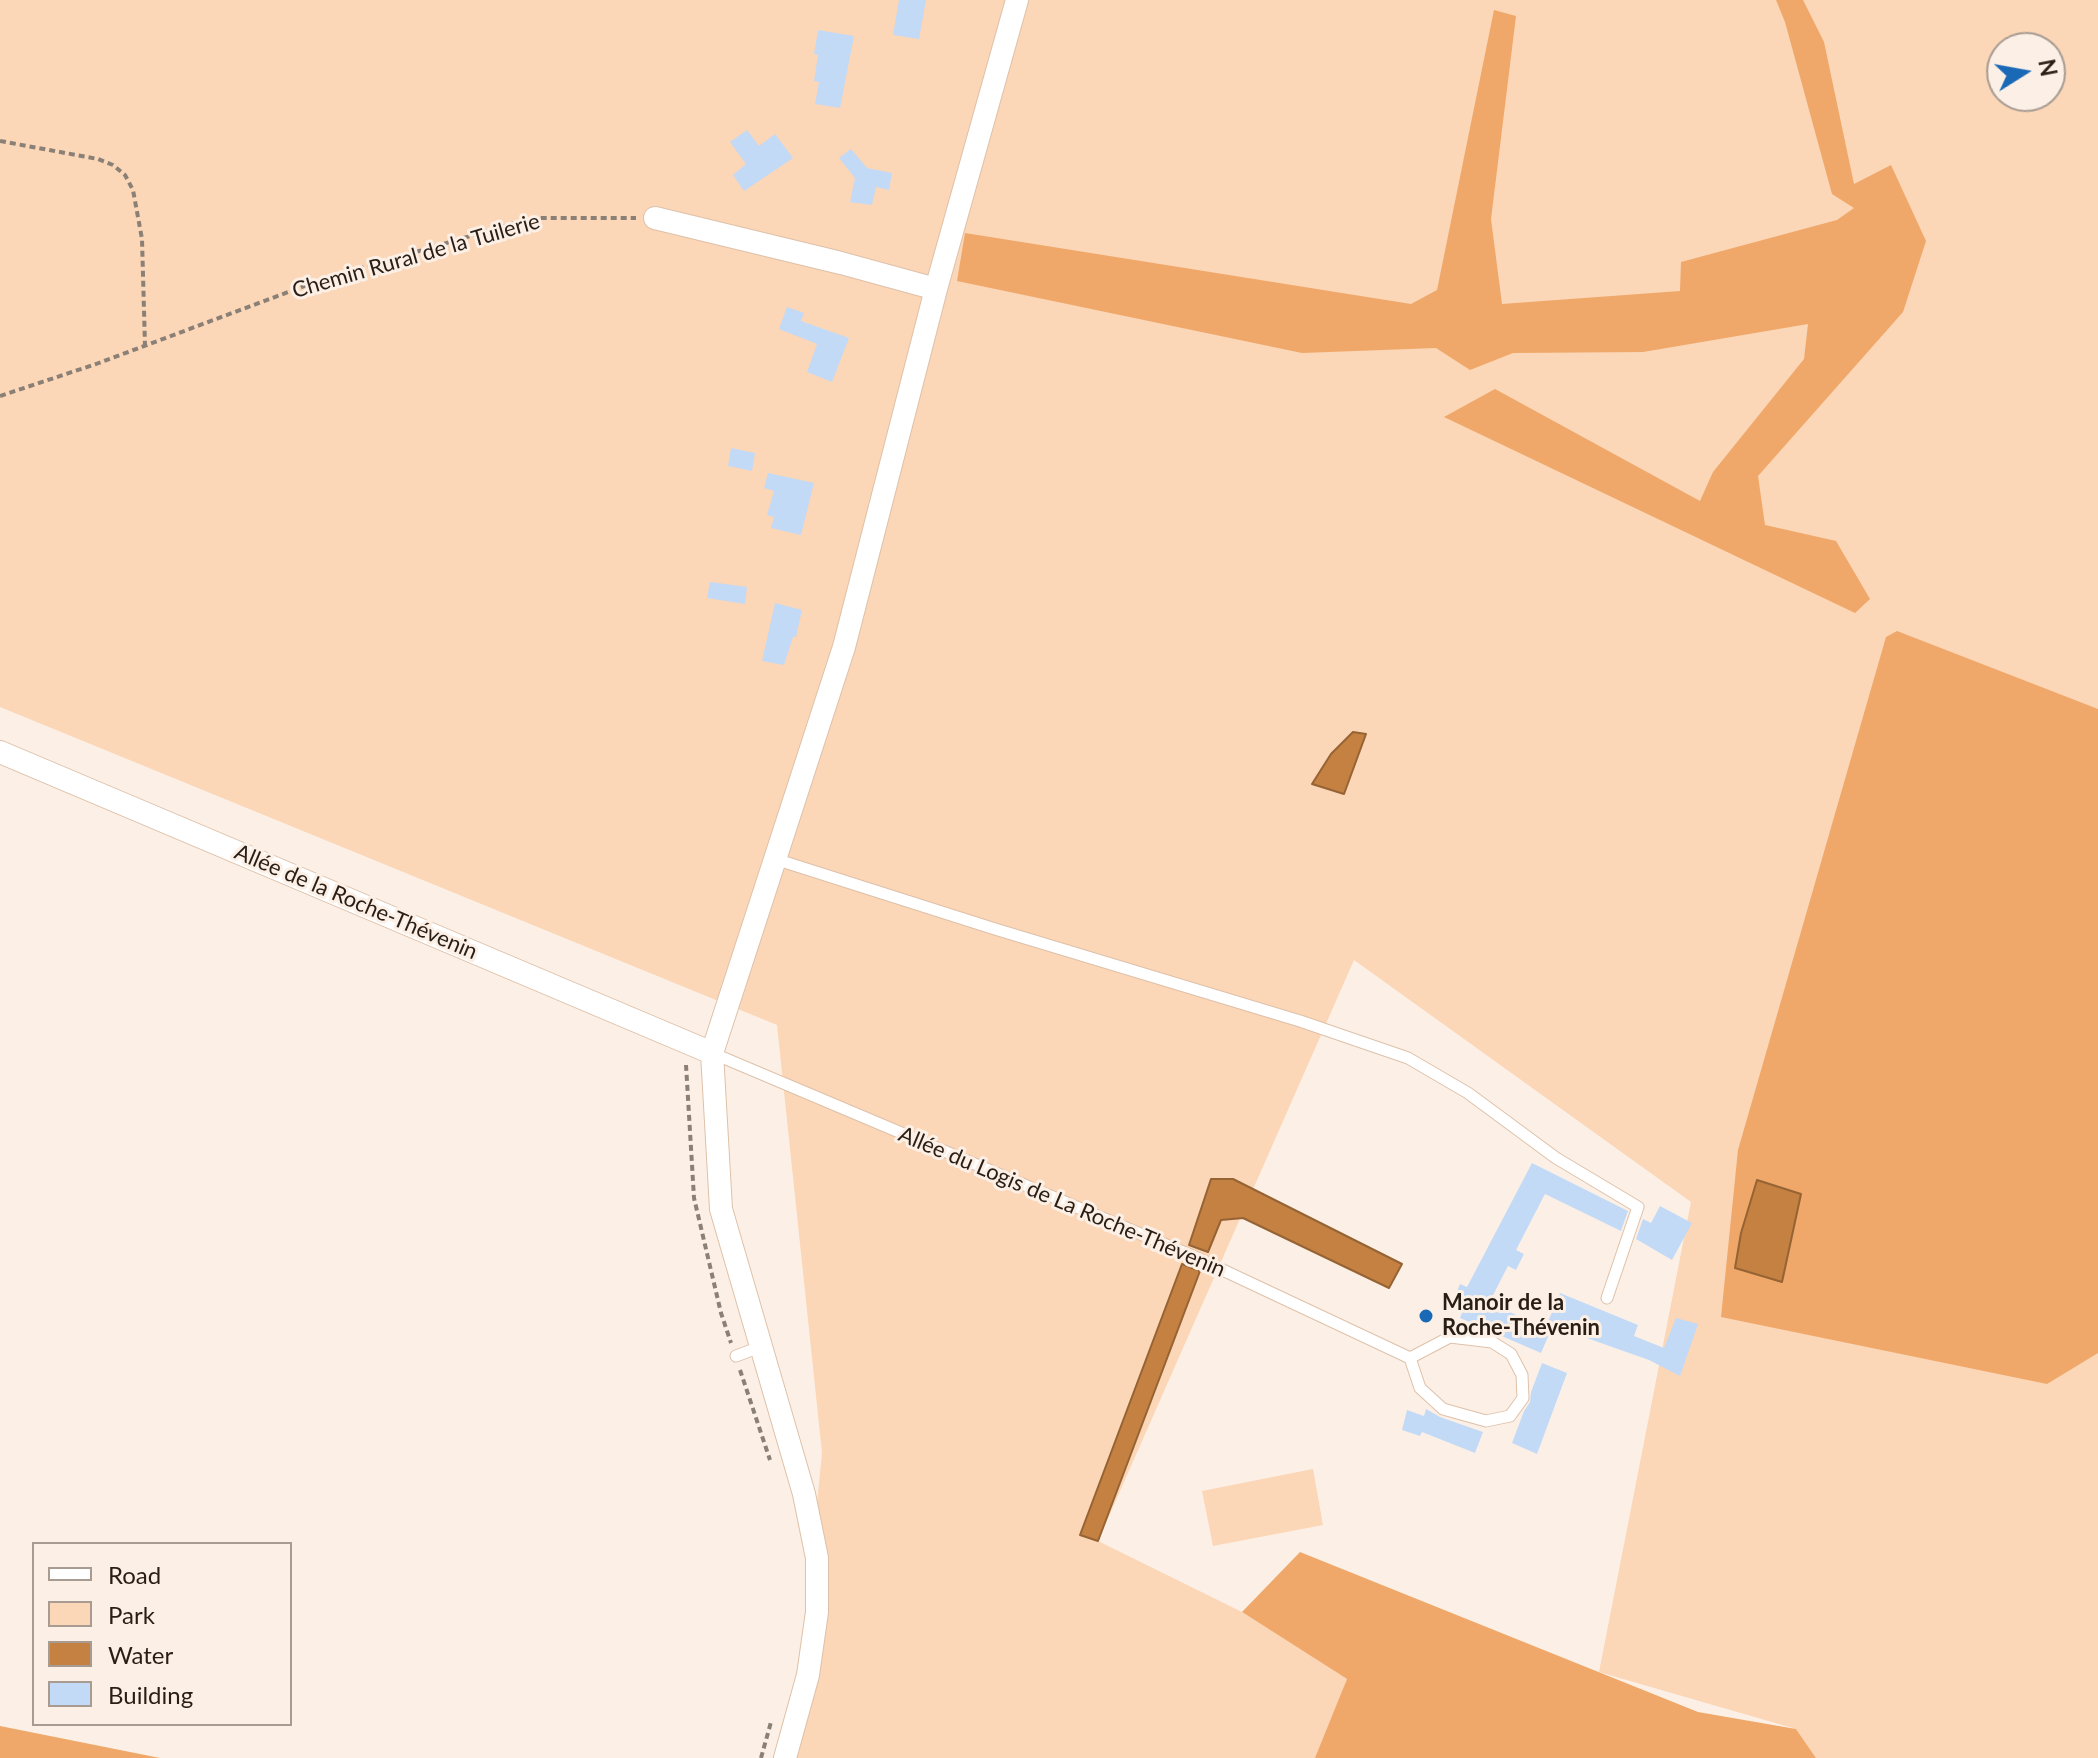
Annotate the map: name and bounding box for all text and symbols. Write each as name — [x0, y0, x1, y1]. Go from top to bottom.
north arrow — [1986, 32, 2066, 112]
text: N — [2033, 57, 2063, 79]
street label: Chemin Rural de la Tuilerie — [289, 208, 543, 304]
street label: Allée de la Roche-Thévenin — [231, 839, 481, 965]
street label: Allée du Logis de La Roche-Thévenin — [895, 1121, 1229, 1283]
place label: Manoir de la Roche-Thévenin — [1442, 1290, 1600, 1342]
marker: Manoir de la Roche-Thévenin — [1417, 1307, 1435, 1325]
legend — [32, 1542, 292, 1726]
text: Road — [108, 1560, 161, 1589]
text: Park — [108, 1600, 155, 1629]
text: Water — [108, 1640, 173, 1669]
text: Building — [108, 1680, 193, 1709]

